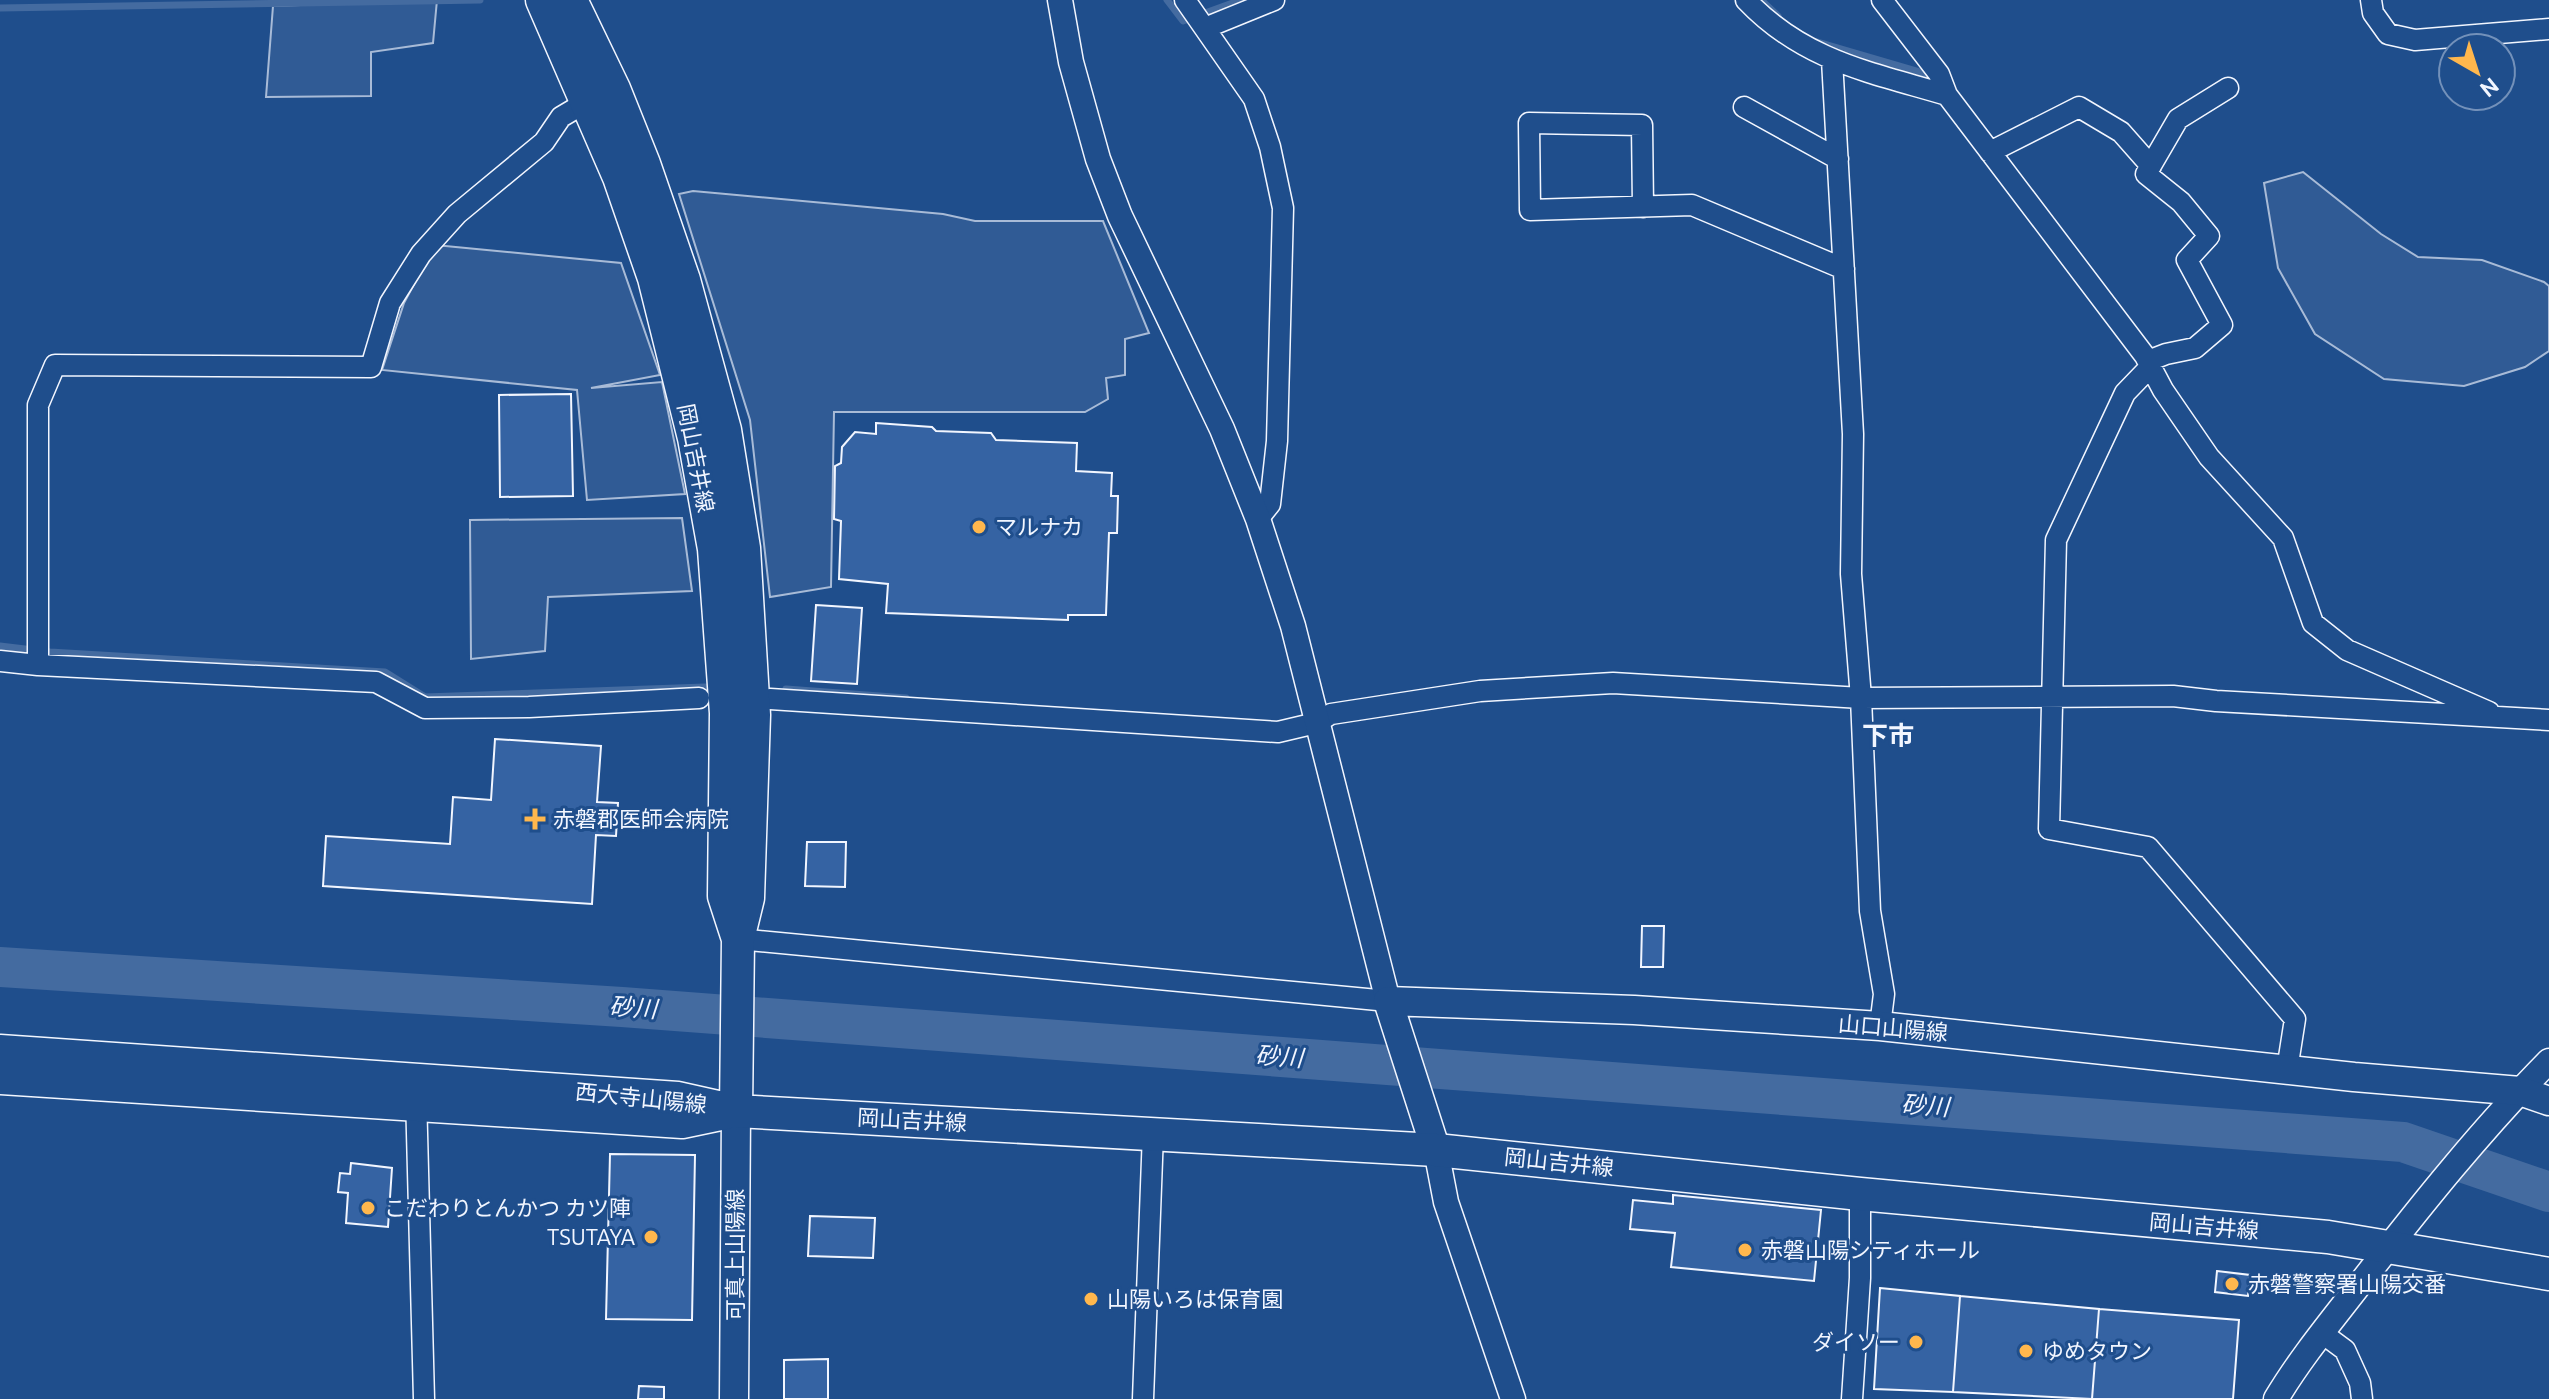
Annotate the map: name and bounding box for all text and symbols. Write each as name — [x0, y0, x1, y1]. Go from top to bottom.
north arrow — [2437, 32, 2517, 112]
text: N — [2476, 73, 2504, 103]
street label: 岡山吉井線 — [674, 402, 719, 514]
place label: マルナカ — [995, 514, 1083, 539]
marker: マルナカ — [970, 518, 988, 536]
district label: 下市 — [1862, 721, 1914, 750]
place label: 赤磐郡医師会病院 — [553, 806, 729, 831]
marker: 赤磐郡医師会病院 — [524, 808, 546, 830]
water label: 砂川 — [608, 992, 661, 1023]
street label: 山口山陽線 — [1837, 1010, 1949, 1045]
water label: 砂川 — [1254, 1041, 1307, 1072]
street label: 西大寺山陽線 — [574, 1078, 708, 1117]
water label: 砂川 — [1900, 1090, 1953, 1121]
street label: 岡山吉井線 — [856, 1104, 968, 1135]
street label: 岡山吉井線 — [1503, 1143, 1615, 1180]
street label: 可真上山陽線 — [722, 1189, 747, 1321]
place label: こだわりとんかつ カツ陣 — [384, 1195, 631, 1220]
marker: こだわりとんかつ カツ陣 — [359, 1199, 377, 1217]
street label: 岡山吉井線 — [2148, 1208, 2260, 1243]
place label: TSUTAYA — [547, 1224, 636, 1249]
marker: TSUTAYA — [642, 1228, 660, 1246]
place label: 赤磐山陽シティホール — [1761, 1237, 1980, 1262]
marker: 赤磐山陽シティホール — [1736, 1241, 1754, 1259]
place label: 赤磐警察署山陽交番 — [2248, 1271, 2446, 1296]
marker: 赤磐警察署山陽交番 — [2223, 1275, 2241, 1293]
place label: 山陽いろは保育園 — [1107, 1286, 1283, 1311]
marker: 山陽いろは保育園 — [1082, 1290, 1100, 1308]
place label: ダイソー — [1812, 1329, 1900, 1354]
marker: ダイソー — [1907, 1333, 1925, 1351]
place label: ゆめタウン — [2042, 1338, 2152, 1363]
marker: ゆめタウン — [2017, 1342, 2035, 1360]

